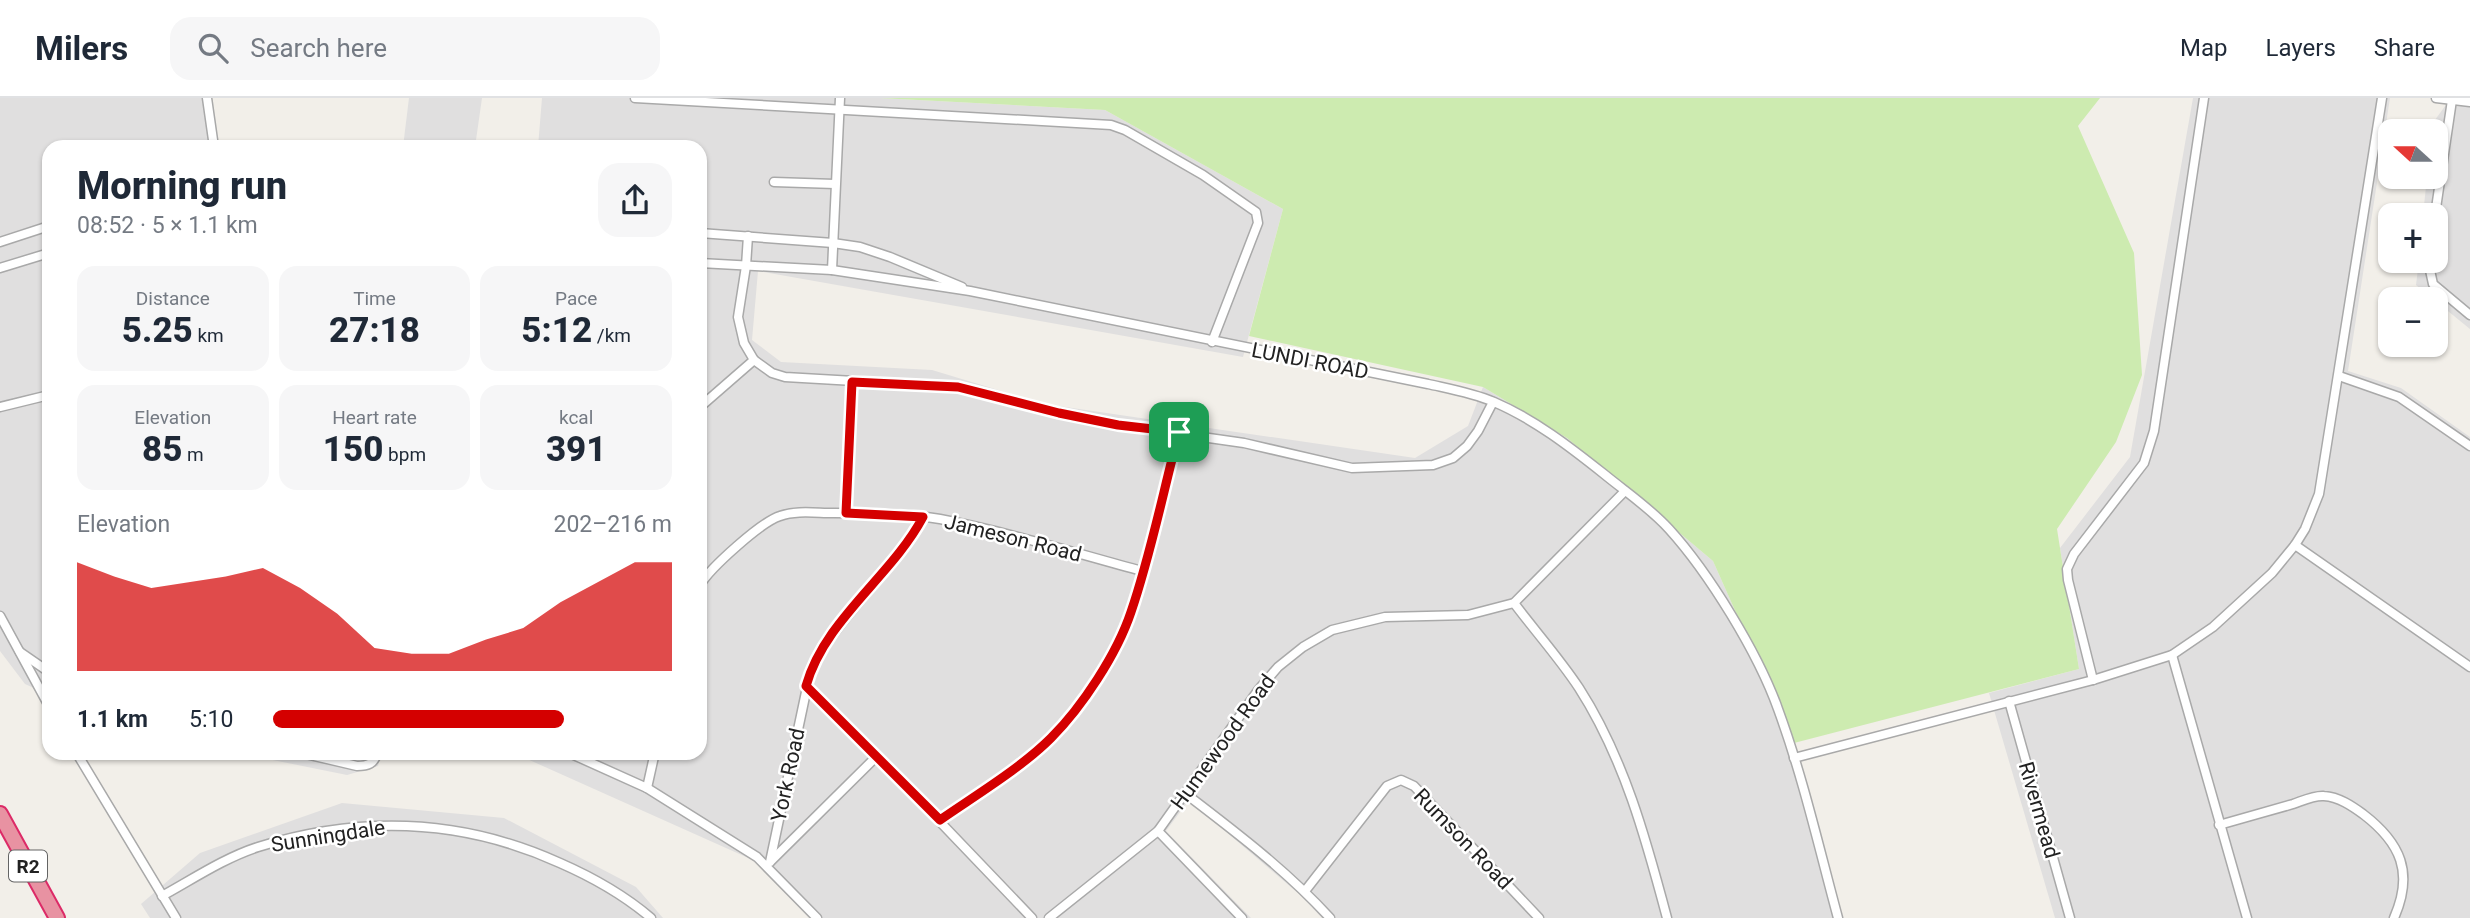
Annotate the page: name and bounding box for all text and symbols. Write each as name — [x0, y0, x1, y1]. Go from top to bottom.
search box — [170, 17, 660, 80]
text: Milers — [35, 29, 128, 68]
icon: search — [194, 29, 232, 67]
text: Search here — [250, 33, 387, 63]
text: Map — [2180, 34, 2228, 62]
text: Layers — [2266, 34, 2336, 62]
text: Share — [2374, 34, 2435, 62]
north arrow — [2378, 119, 2448, 189]
map controls — [2378, 119, 2448, 357]
button: share — [598, 163, 672, 237]
text: Morning run — [77, 164, 287, 208]
button: + — [2378, 203, 2448, 273]
text: 08:52 · 5 × 1.1 km — [77, 212, 258, 239]
text: Distance — [136, 287, 210, 310]
text: Time — [353, 287, 396, 310]
text: Pace — [555, 287, 597, 310]
button: − — [2378, 287, 2448, 357]
text: 5.25 — [122, 310, 193, 351]
text: 27:18 — [329, 310, 420, 351]
text: 5:12 — [521, 310, 592, 351]
text: km — [193, 324, 224, 347]
text: /km — [592, 324, 631, 347]
street label: LUNDI ROAD — [1249, 338, 1371, 384]
pin — [1149, 402, 1209, 462]
text: Elevation — [134, 406, 211, 429]
text: Heart rate — [332, 406, 417, 429]
text: kcal — [559, 406, 593, 429]
icon: arrive — [1160, 413, 1198, 451]
text: 85 — [142, 429, 182, 470]
text: 150 — [323, 429, 383, 470]
text: 391 — [546, 429, 606, 470]
text: m — [182, 443, 204, 466]
text: bpm — [383, 443, 426, 466]
street label: Jameson Road — [942, 509, 1084, 567]
text: Elevation — [77, 511, 170, 538]
text: 202–216 m — [553, 511, 672, 538]
street label: Humewood Road — [1166, 670, 1280, 814]
text: 1.1 km — [77, 706, 148, 733]
text: 5:10 — [189, 706, 233, 733]
street label: York Road — [766, 726, 810, 824]
street label: Rivermead — [2014, 759, 2064, 861]
street label: Rumson Road — [1409, 784, 1517, 894]
street label: Sunningdale — [269, 815, 387, 857]
road number: R2 — [9, 850, 47, 881]

